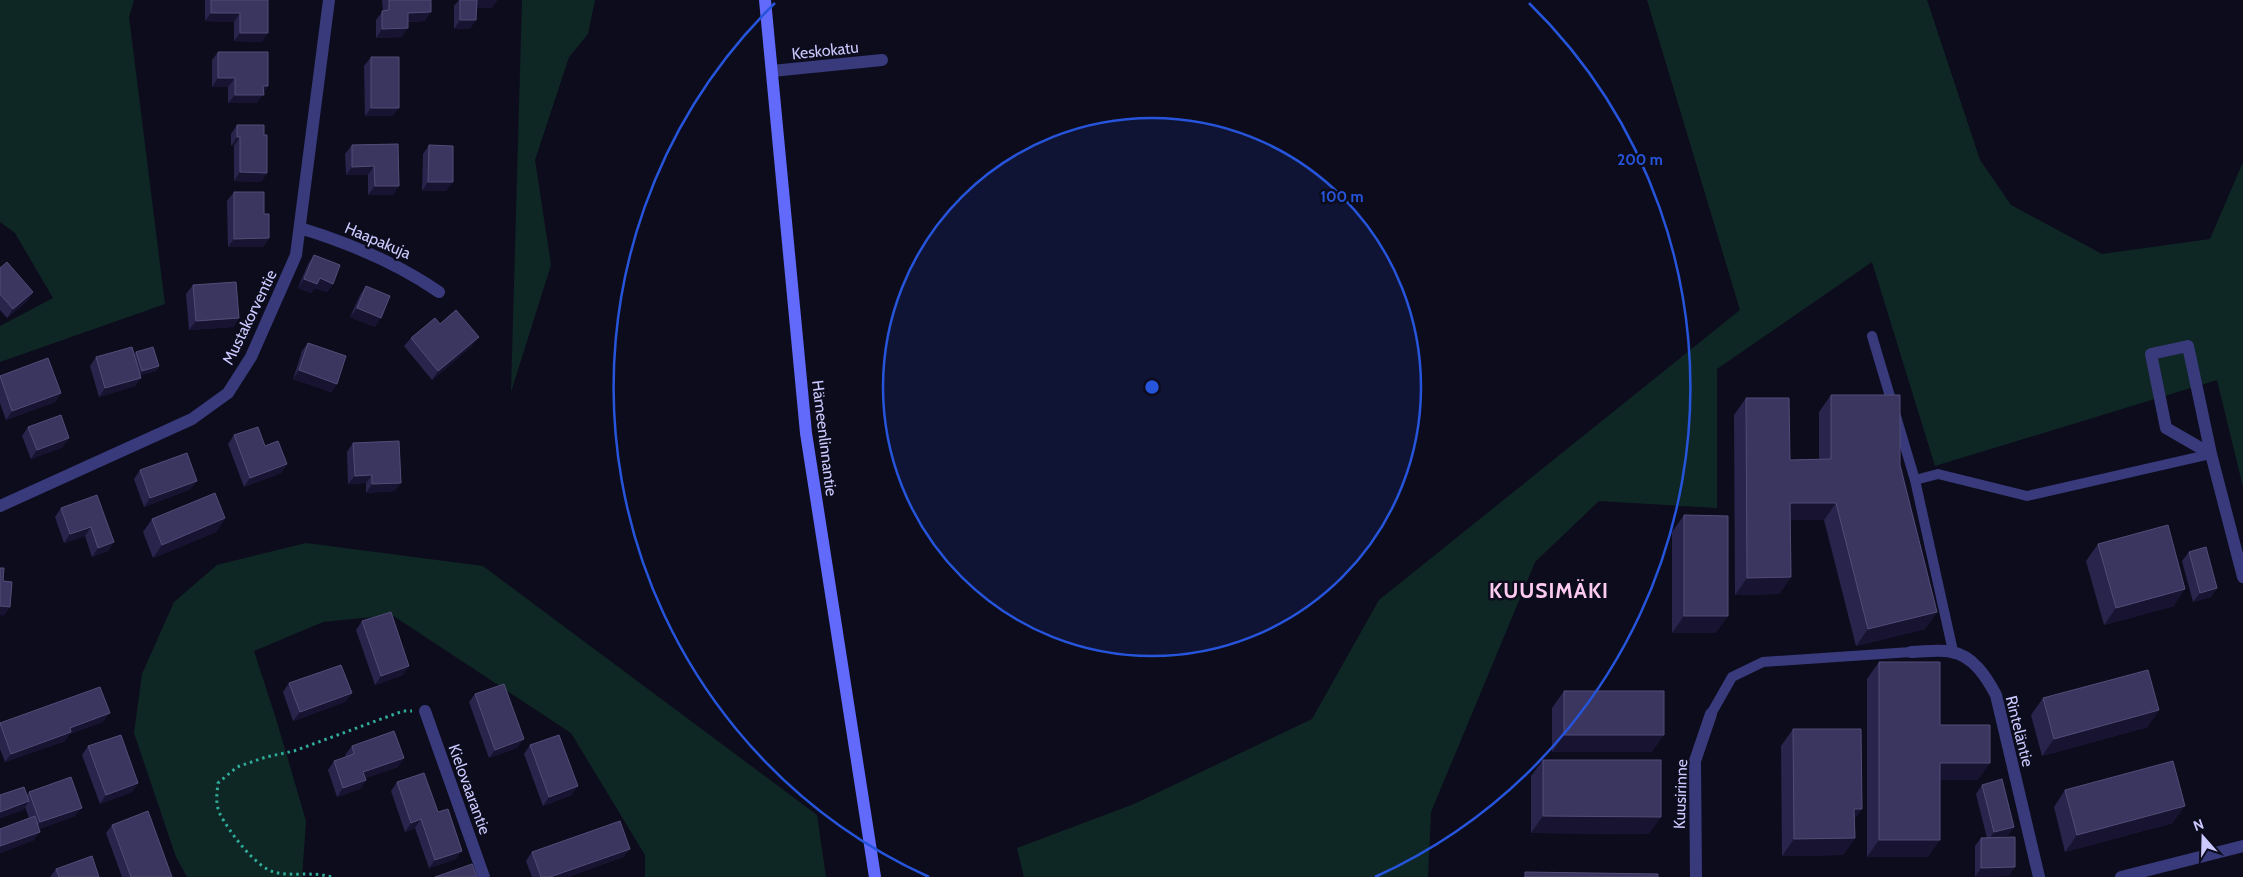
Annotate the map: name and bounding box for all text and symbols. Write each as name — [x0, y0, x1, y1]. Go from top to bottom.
street label: Keskokatu — [791, 38, 860, 63]
text: 200 m — [1617, 151, 1663, 169]
text: 100 m — [1320, 188, 1364, 206]
street label: Haapakuja — [342, 218, 414, 263]
street label: Mustakorventie — [218, 267, 281, 368]
centre of rings — [1143, 378, 1161, 396]
street label: Hämeenlinnantie — [808, 379, 841, 497]
district label: KUUSIMÄKI — [1489, 578, 1609, 603]
street label: Rinteläntie — [2002, 694, 2038, 769]
street label: Kielovaarantie — [444, 741, 495, 837]
street label: Kuusirinne — [1670, 759, 1691, 829]
north arrow — [2178, 812, 2228, 862]
text: N — [2191, 815, 2206, 835]

